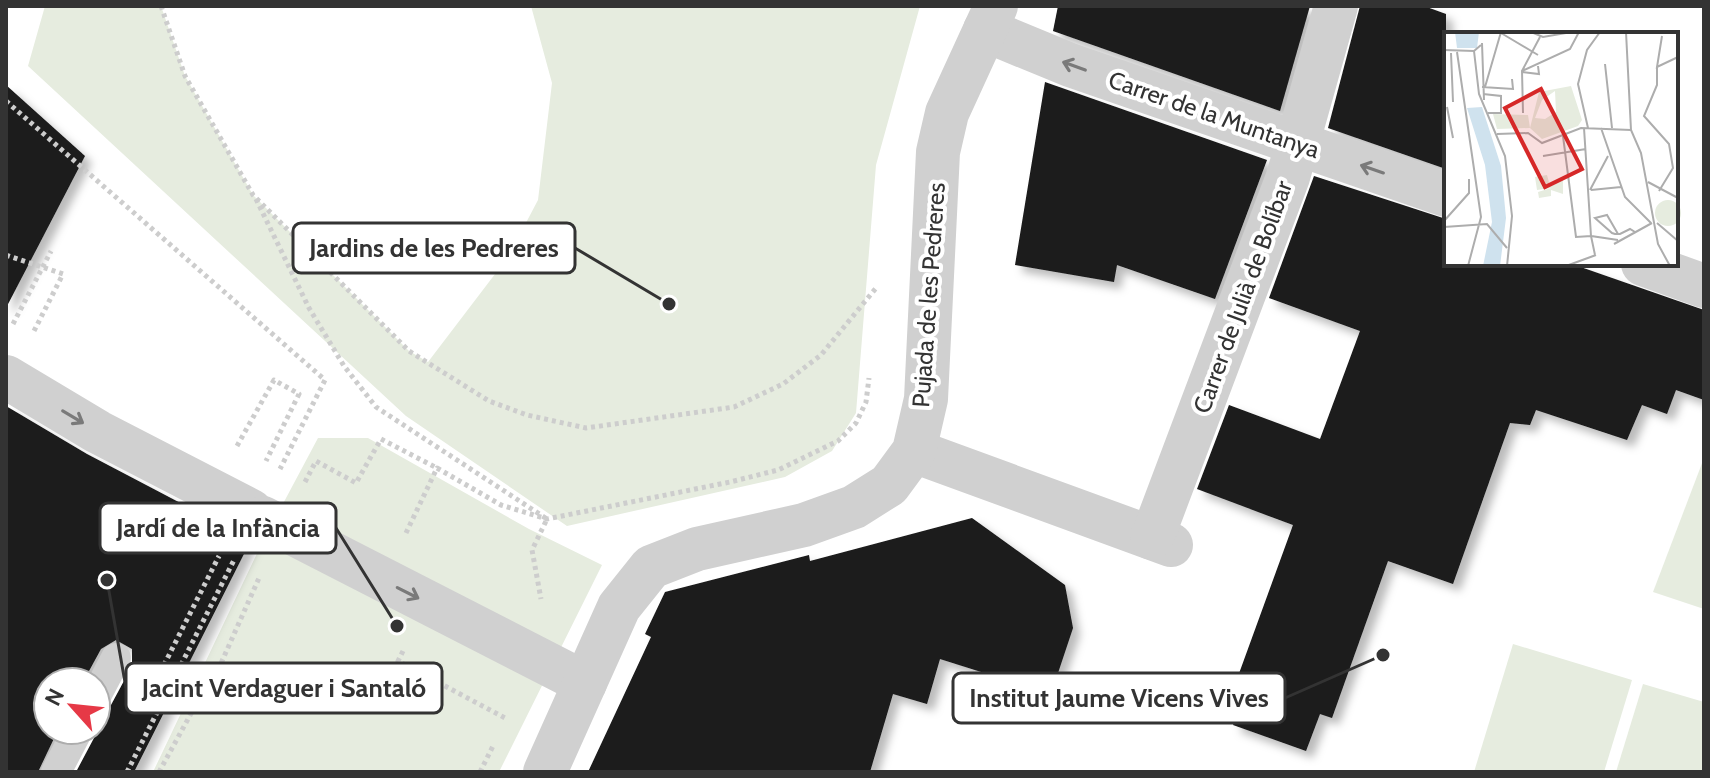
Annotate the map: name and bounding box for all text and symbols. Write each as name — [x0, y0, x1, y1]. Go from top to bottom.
inset map — [1444, 32, 1678, 266]
one-way arrow — [1062, 58, 1087, 72]
street label: Carrer de la Muntanya — [1105, 65, 1324, 164]
one-way arrow — [1360, 161, 1385, 176]
street label: Carrer de Julià de Bolíbar — [1187, 176, 1298, 417]
street label: Pujada de les Pedreres — [906, 182, 951, 408]
callout: Jardins de les Pedreres — [293, 223, 575, 273]
text: Jardins de les Pedreres — [308, 232, 559, 264]
one-way arrow — [61, 409, 84, 425]
callout: Jardí de la Infància — [100, 503, 336, 553]
text: Jardí de la Infància — [115, 512, 320, 544]
one-way arrow — [395, 586, 419, 602]
callout: Jacint Verdaguer i Santaló — [126, 663, 442, 713]
north arrow — [32, 666, 112, 746]
text: Jacint Verdaguer i Santaló — [141, 672, 426, 704]
callout: Institut Jaume Vicens Vives — [953, 673, 1285, 723]
text: Institut Jaume Vicens Vives — [969, 682, 1269, 714]
text: N — [39, 684, 70, 710]

